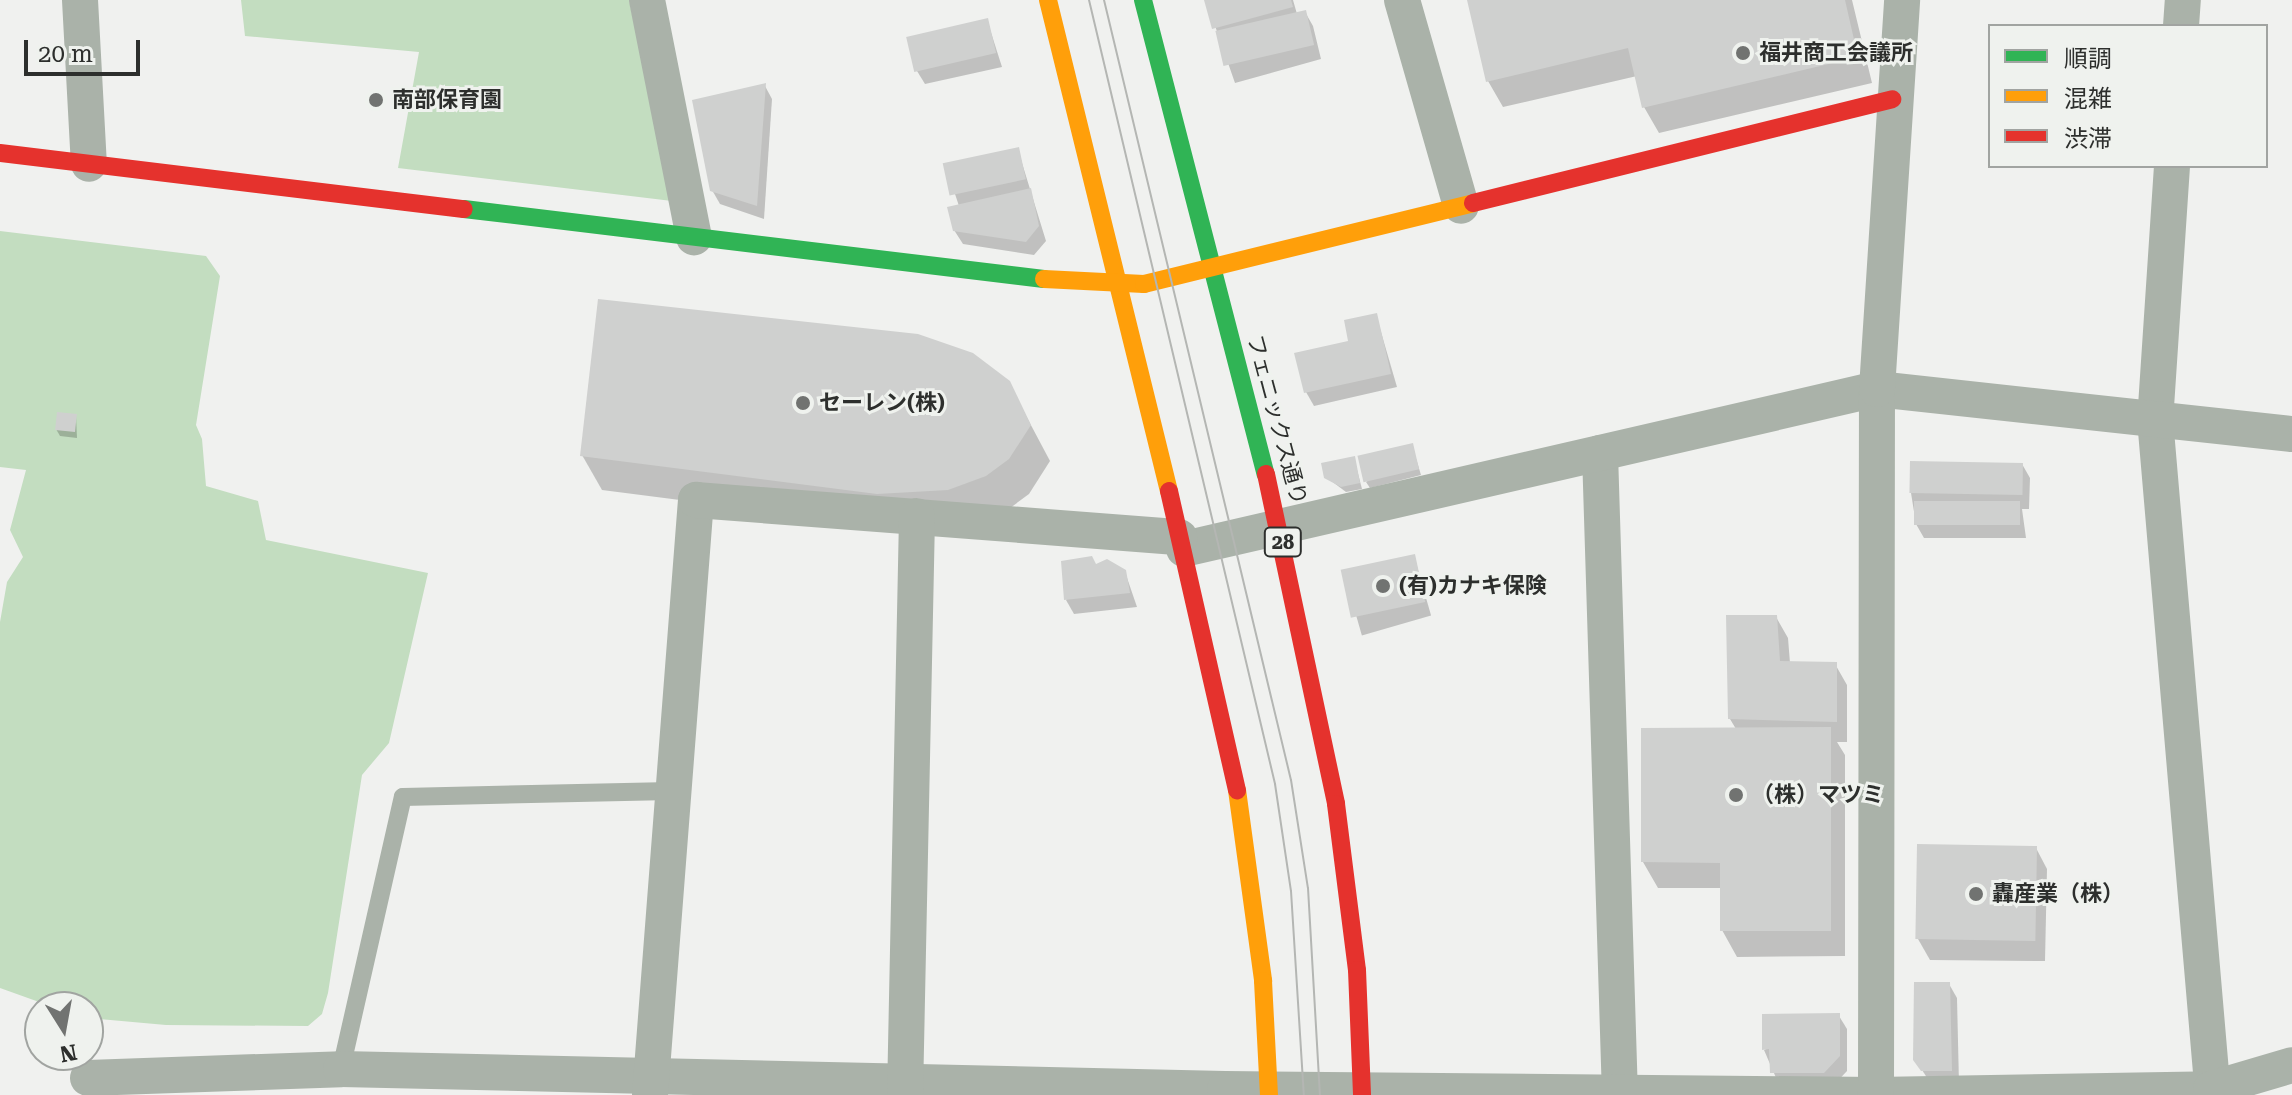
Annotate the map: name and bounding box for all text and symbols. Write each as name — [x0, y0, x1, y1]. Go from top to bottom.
scale bar — [28, 24, 144, 74]
legend — [1988, 24, 2268, 168]
text: 20 m — [38, 40, 93, 68]
place label: 福井商工会議所 — [1759, 40, 1913, 66]
marker: 福井商工会議所 — [1734, 44, 1752, 62]
text: 順調 — [2064, 45, 2112, 73]
text: 混雑 — [2064, 85, 2112, 113]
place label: 南部保育園 — [392, 87, 502, 113]
marker: 南部保育園 — [367, 91, 385, 109]
text: 渋滞 — [2064, 125, 2112, 153]
street label: フェニックス通り — [1241, 332, 1313, 508]
place label: セーレン(株) — [819, 390, 945, 416]
marker: セーレン(株) — [794, 394, 812, 412]
road number: 28 — [1263, 526, 1303, 558]
place label: (有)カナキ保険 — [1399, 573, 1547, 599]
marker: (有)カナキ保険 — [1374, 577, 1392, 595]
place label: （株）マツミ — [1752, 782, 1884, 808]
marker: （株）マツミ — [1727, 786, 1745, 804]
place label: 轟産業（株） — [1992, 881, 2124, 907]
marker: 轟産業（株） — [1967, 885, 1985, 903]
north arrow — [24, 991, 104, 1071]
text: N — [58, 1039, 79, 1067]

